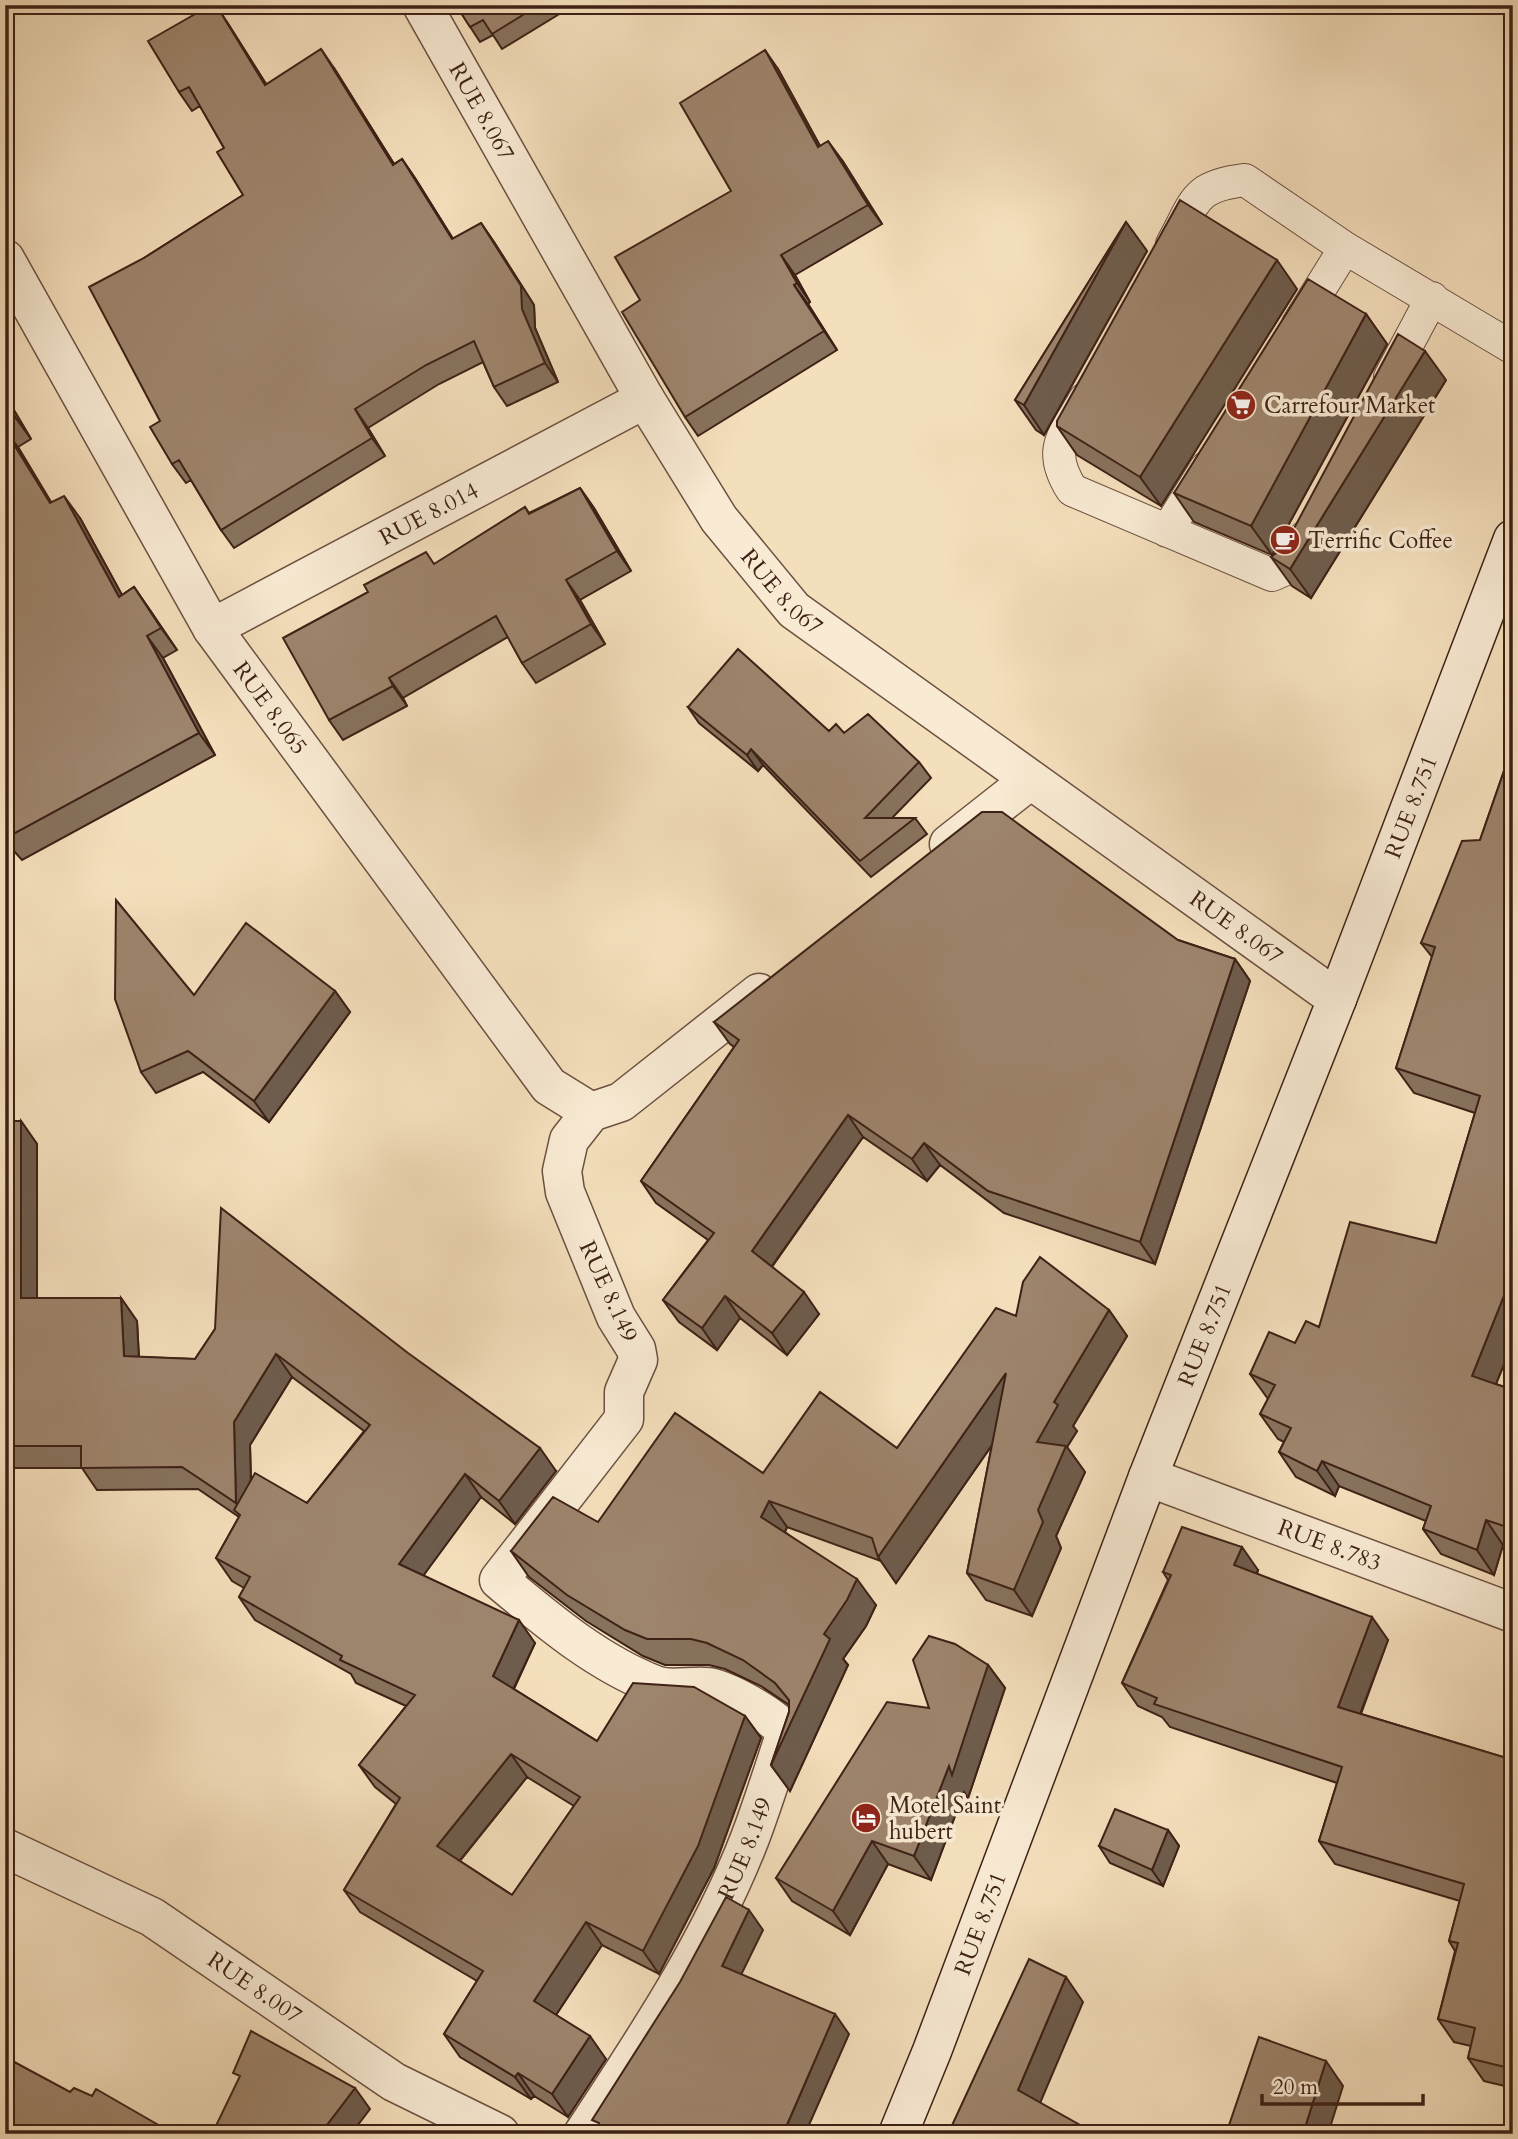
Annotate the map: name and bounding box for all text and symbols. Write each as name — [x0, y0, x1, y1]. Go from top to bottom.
street label: RUE 8.067 — [442, 57, 522, 166]
supermarket icon: Carrefour Market — [1224, 388, 1258, 422]
place label: Carrefour Market — [1264, 390, 1435, 421]
street label: RUE 8.014 — [374, 475, 484, 553]
cafe icon: Terrific Coffee — [1268, 523, 1302, 557]
place label: Terrific Coffee — [1308, 525, 1453, 556]
street label: RUE 8.067 — [734, 542, 829, 642]
street label: RUE 8.065 — [226, 655, 315, 761]
street label: RUE 8.751 — [1377, 751, 1445, 863]
street label: RUE 8.067 — [1183, 883, 1289, 971]
street label: RUE 8.149 — [572, 1236, 645, 1347]
street label: RUE 8.751 — [1170, 1279, 1239, 1391]
street label: RUE 8.783 — [1274, 1512, 1386, 1579]
place label: Motel Saint hubert — [889, 1790, 1001, 1847]
street label: RUE 8.149 — [710, 1793, 779, 1905]
hotel icon: Motel Saint hubert — [849, 1801, 883, 1835]
street label: RUE 8.751 — [947, 1868, 1014, 1980]
street label: RUE 8.007 — [201, 1944, 308, 2031]
scale bar — [1262, 2062, 1424, 2106]
text: 20 m — [1273, 2073, 1318, 2102]

